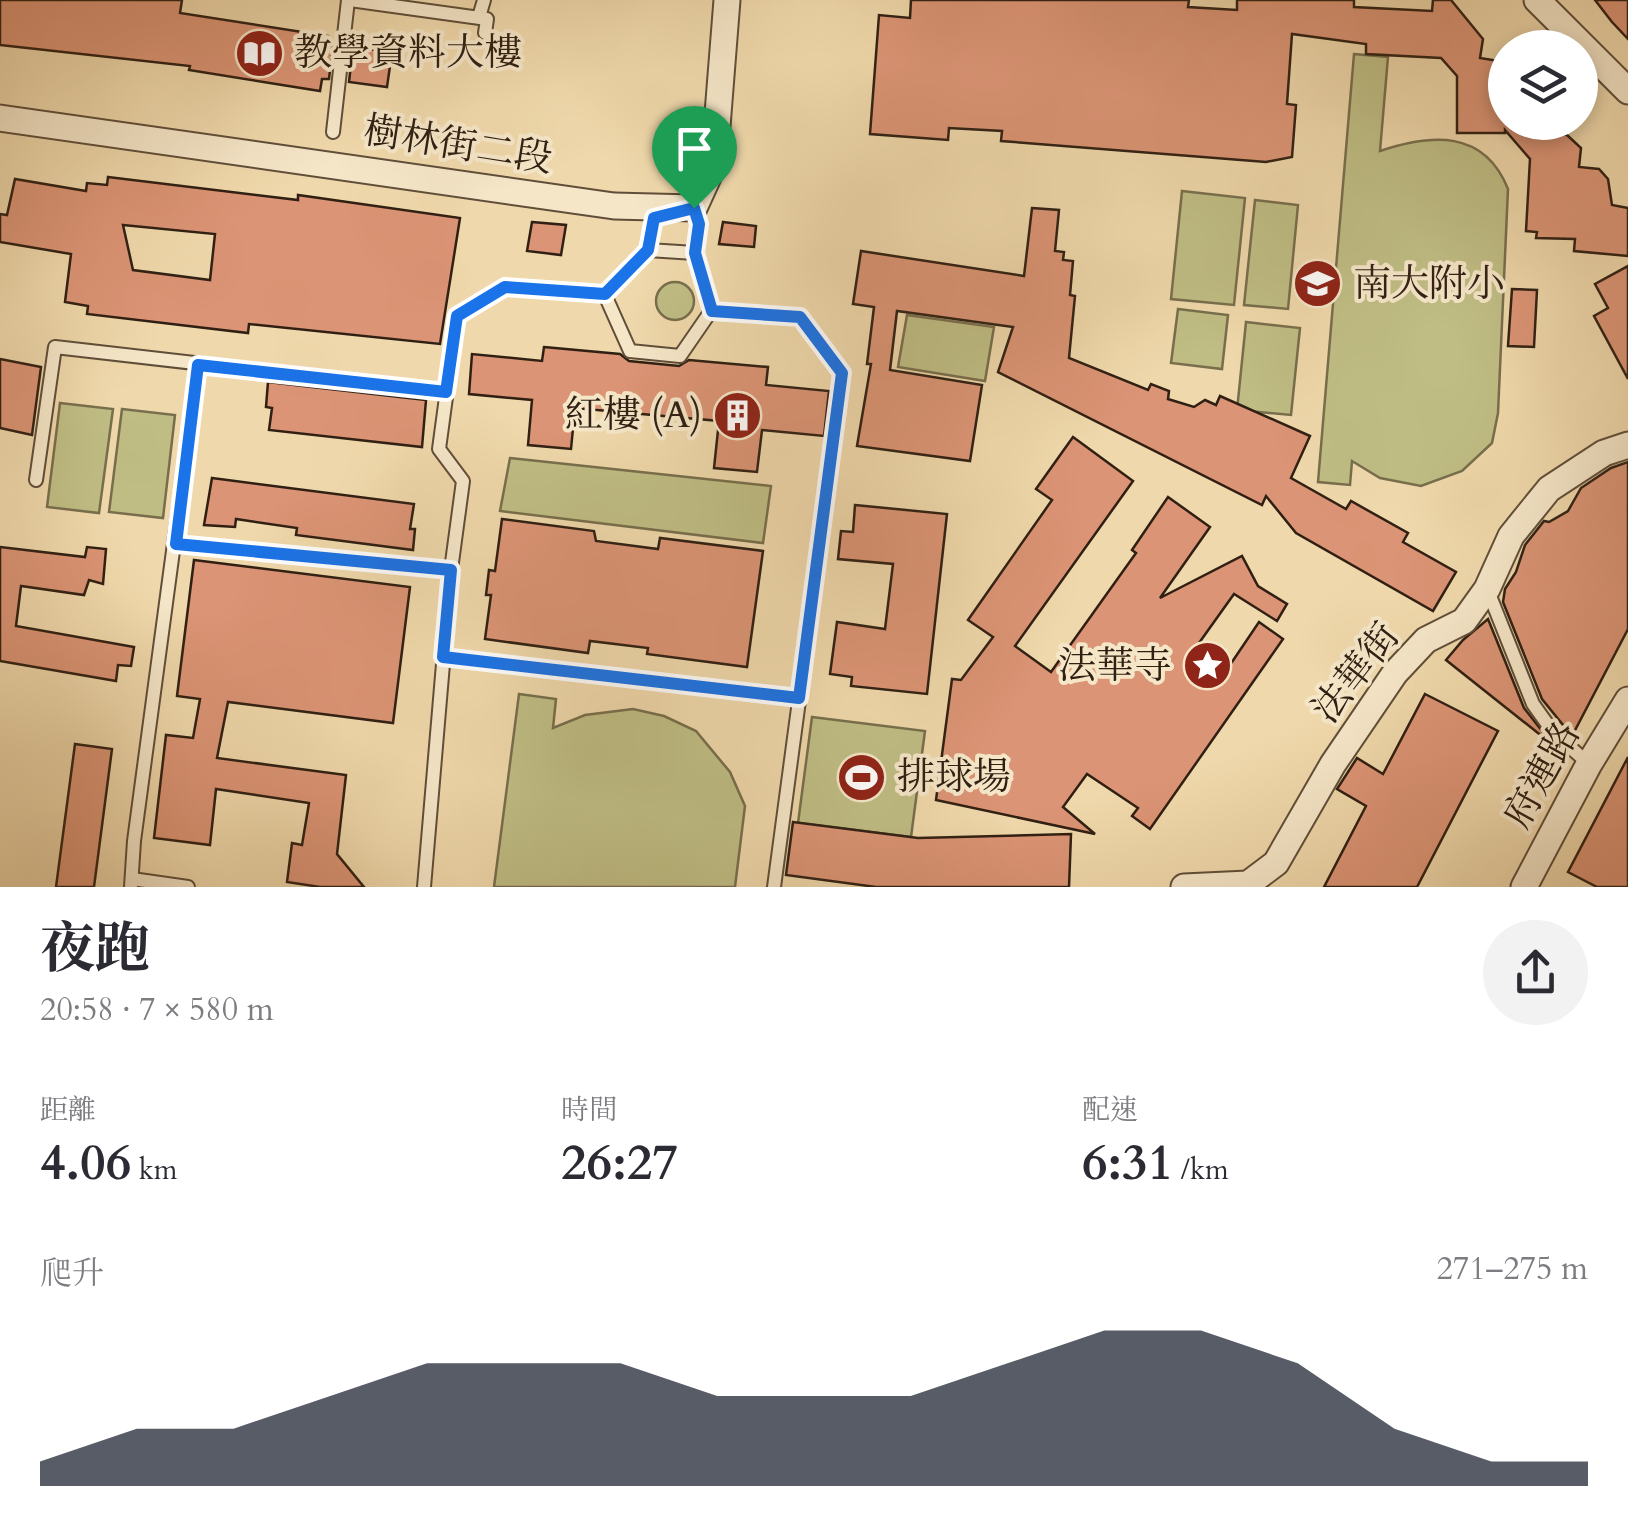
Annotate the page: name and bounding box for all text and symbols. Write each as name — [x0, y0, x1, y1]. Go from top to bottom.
library icon: 教學資料大樓 — [233, 27, 285, 79]
place label: 教學資料大樓 — [294, 27, 522, 79]
map controls — [1488, 30, 1598, 140]
button: layers — [1488, 30, 1598, 140]
street label: 樹林街二段 — [360, 104, 556, 186]
pin — [652, 106, 737, 209]
icon: arrive — [667, 121, 722, 176]
school or university icon: 南大附小 — [1292, 258, 1344, 310]
place label: 南大附小 — [1353, 258, 1505, 310]
place label: 紅樓 (A) — [565, 389, 702, 441]
building icon: 紅樓 (A) — [711, 389, 763, 441]
street label: 法華街 — [1300, 612, 1412, 734]
place label: 法華寺 — [1058, 640, 1172, 692]
place icon: 法華寺 — [1181, 640, 1233, 692]
street label: 府連路 — [1492, 713, 1592, 837]
sports icon: 排球場 — [836, 751, 888, 803]
place label: 排球場 — [897, 751, 1011, 803]
text: 夜跑 — [40, 913, 150, 987]
button: share — [1483, 920, 1588, 1025]
text: 20:58 · 7 × 580 m — [40, 988, 274, 1032]
text: 距離 — [40, 1091, 96, 1129]
text: 時間 — [561, 1091, 617, 1129]
text: 配速 — [1082, 1091, 1138, 1129]
text: 4.06 — [40, 1129, 131, 1197]
text: 26:27 — [561, 1129, 678, 1197]
text: 6:31 — [1082, 1129, 1173, 1197]
text: km — [131, 1151, 178, 1189]
text: /km — [1173, 1151, 1229, 1189]
text: 271–275 m — [1436, 1247, 1588, 1291]
text: 爬升 — [40, 1252, 104, 1296]

